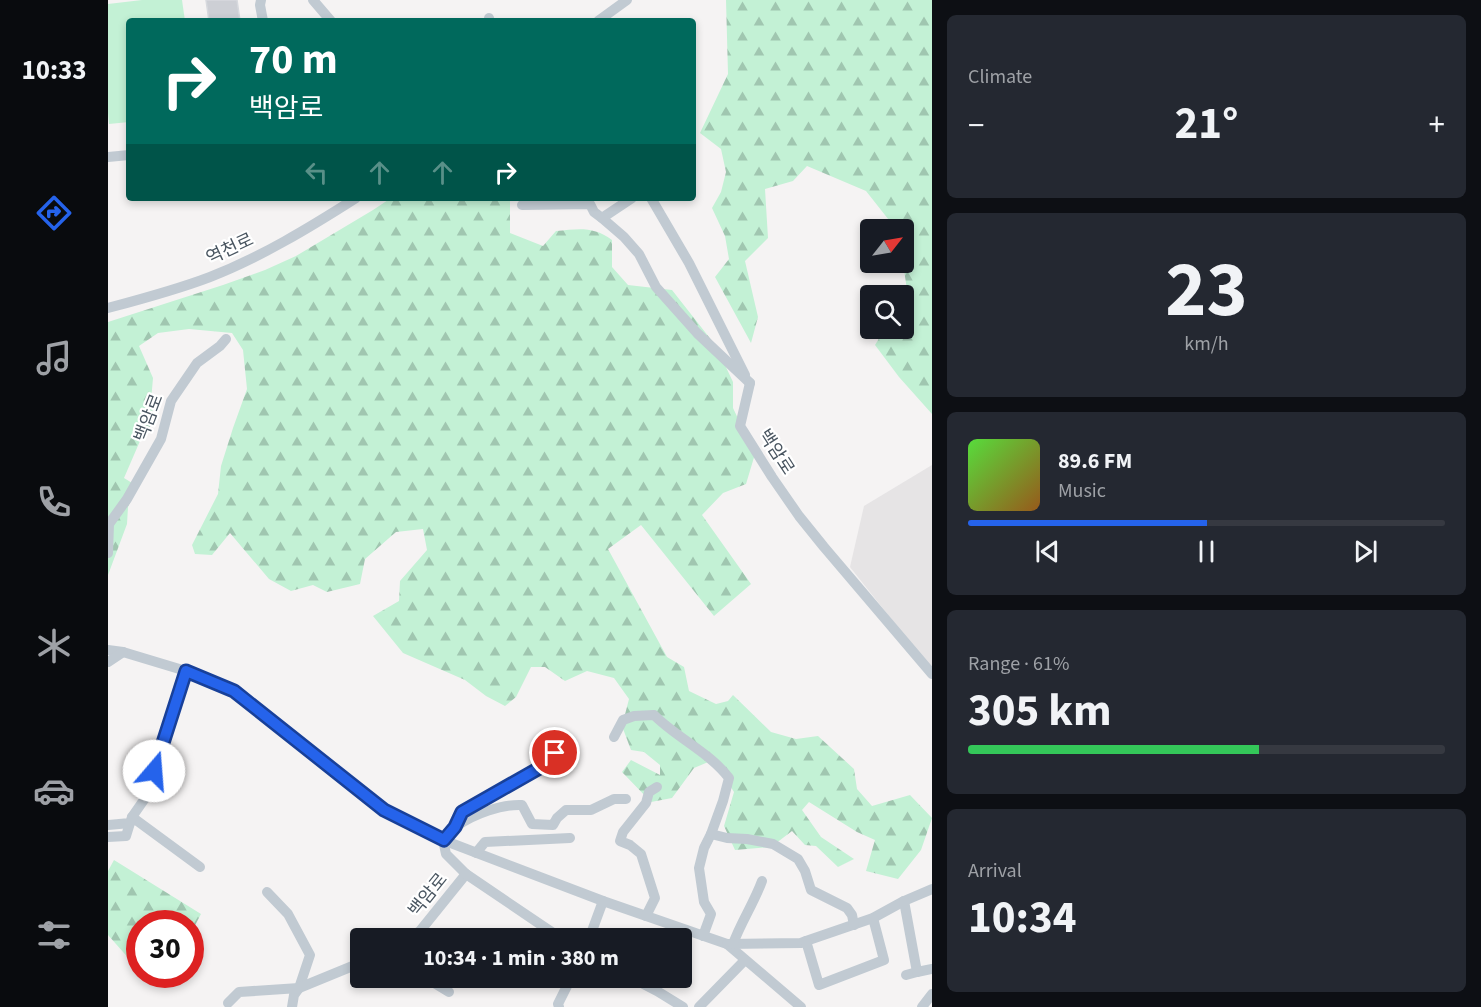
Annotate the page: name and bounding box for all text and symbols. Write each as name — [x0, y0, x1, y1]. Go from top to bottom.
text: 70 m — [249, 30, 338, 90]
icon: right — [150, 42, 228, 120]
text: 10:33 — [21, 51, 87, 90]
text: Climate — [968, 63, 1032, 91]
text: 백암로 — [249, 89, 324, 128]
text: 21° — [1175, 92, 1238, 156]
text: − — [968, 102, 984, 149]
text: + — [1429, 102, 1445, 149]
icon: left — [300, 156, 333, 189]
icon: ahead — [363, 156, 396, 189]
icon: ahead — [426, 156, 459, 189]
icon: right — [489, 156, 522, 189]
icon: directions — [33, 192, 75, 234]
north arrow — [860, 219, 914, 273]
map controls — [860, 219, 914, 339]
street label: 역천로 — [202, 227, 258, 271]
text: 23 — [1165, 235, 1248, 346]
button: search — [860, 285, 914, 339]
text: km/h — [1184, 330, 1229, 358]
icon: music — [33, 337, 75, 379]
street label: 백암로 — [128, 390, 170, 446]
street label: 백암로 — [752, 424, 800, 480]
text: 89.6 FM — [1058, 445, 1132, 477]
text: Music — [1058, 477, 1106, 505]
icon: phone — [33, 481, 75, 523]
icon: previous — [1031, 535, 1064, 568]
icon: pause — [1190, 535, 1223, 568]
icon: next — [1349, 535, 1382, 568]
icon: climate — [33, 625, 75, 667]
text: Range · 61% — [968, 650, 1069, 678]
text: 305 km — [968, 679, 1112, 743]
pin — [529, 727, 580, 778]
icon: arrive — [538, 736, 571, 769]
position arrow — [122, 739, 186, 803]
icon: car — [33, 770, 75, 812]
text: Arrival — [968, 857, 1022, 885]
street label: 백암로 — [403, 868, 453, 922]
text: 10:34 — [968, 886, 1077, 950]
speed limit sign: 30 — [126, 910, 204, 988]
icon: filters — [33, 914, 75, 956]
text: 10:34 · 1 min · 380 m — [423, 942, 619, 974]

